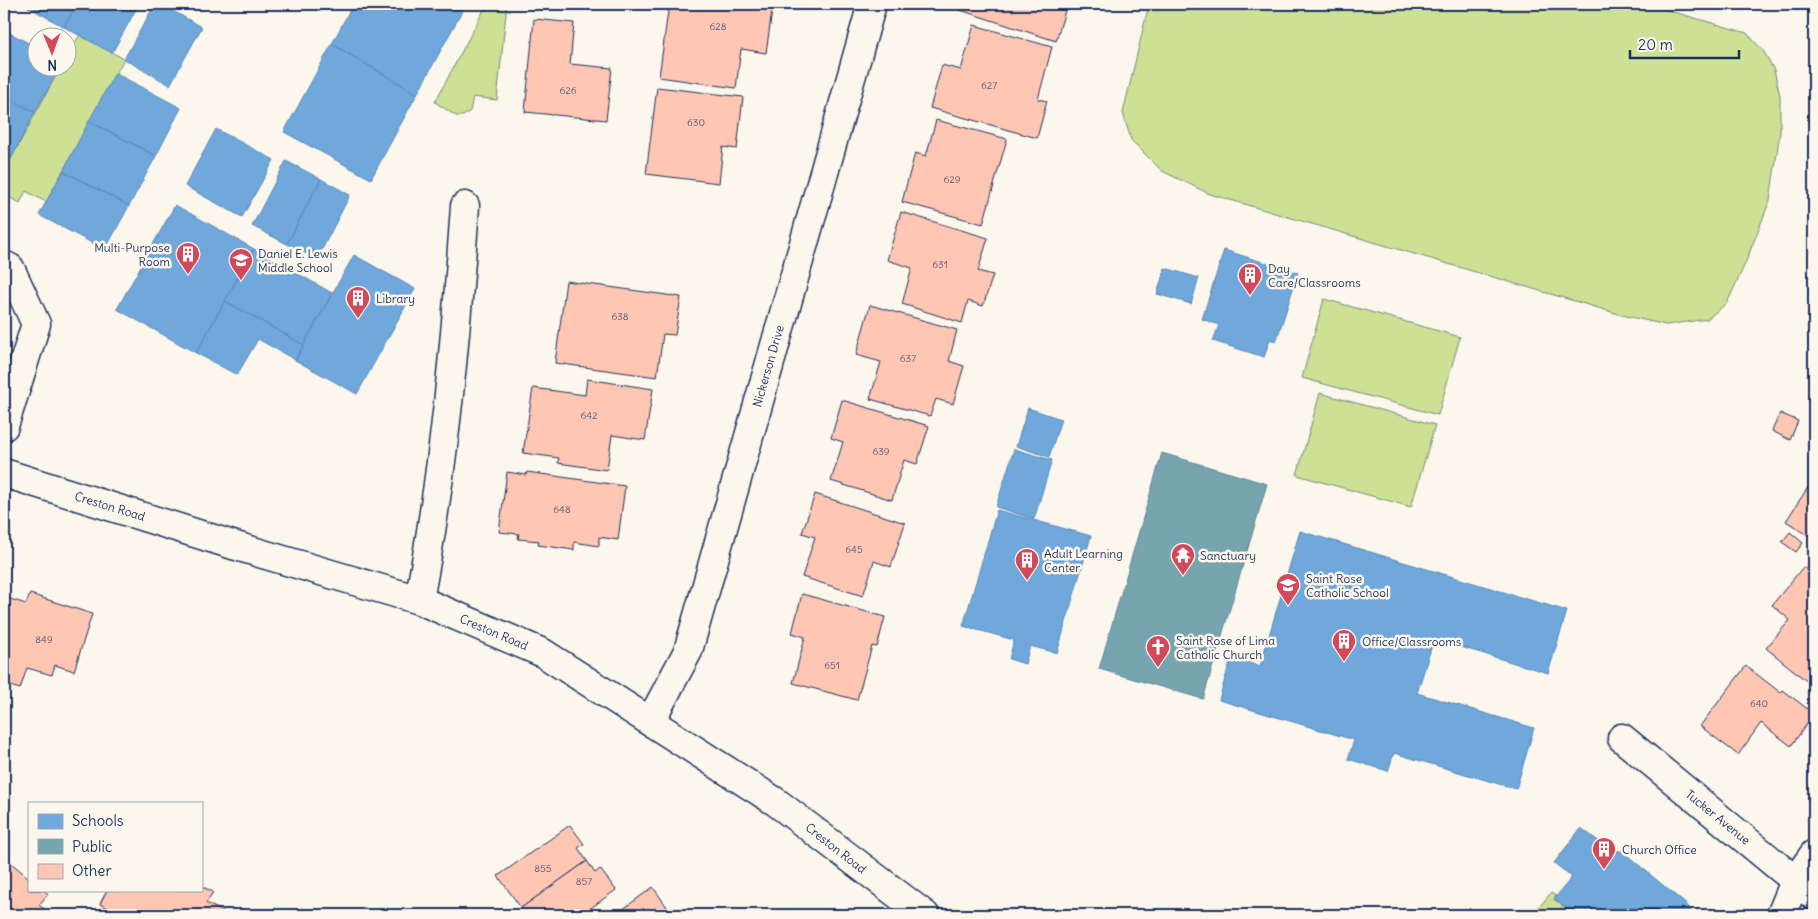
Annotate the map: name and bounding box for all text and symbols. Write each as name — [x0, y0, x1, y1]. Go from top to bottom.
house number: 628 — [709, 20, 727, 33]
north arrow — [28, 28, 78, 78]
scale bar — [1630, 28, 1739, 60]
text: 20 m — [1638, 35, 1673, 54]
text: N — [47, 56, 57, 74]
house number: 627 — [981, 79, 997, 92]
house number: 626 — [559, 84, 577, 97]
house number: 630 — [687, 116, 705, 129]
house number: 629 — [944, 173, 961, 186]
place label: Multi-Purpose Room — [94, 240, 170, 269]
building icon: Multi-Purpose Room — [175, 241, 201, 275]
place label: Daniel E. Lewis Middle School — [258, 246, 338, 275]
school or university icon: Daniel E. Lewis Middle School — [228, 247, 254, 281]
house number: 631 — [932, 258, 948, 271]
place label: Day Care/Classrooms — [1268, 261, 1361, 290]
building icon: Day Care/Classrooms — [1237, 262, 1263, 296]
building icon: Library — [345, 285, 371, 319]
place label: Library — [376, 291, 415, 306]
house number: 638 — [611, 310, 629, 323]
street label: Nickerson Drive — [749, 323, 787, 409]
house number: 637 — [900, 352, 916, 365]
house number: 642 — [580, 409, 598, 422]
house number: 639 — [872, 445, 890, 458]
street label: Creston Road — [73, 488, 147, 524]
house number: 648 — [553, 503, 571, 516]
temple icon: Sanctuary — [1170, 542, 1196, 576]
house number: 645 — [845, 543, 863, 556]
place label: Adult Learning Center — [1044, 546, 1123, 575]
building icon: Adult Learning Center — [1014, 547, 1040, 581]
place label: Sanctuary — [1200, 548, 1256, 563]
place label: Saint Rose Catholic School — [1306, 571, 1389, 600]
school or university icon: Saint Rose Catholic School — [1275, 572, 1301, 606]
street label: Creston Road — [457, 611, 531, 653]
building icon: Office/Classrooms — [1331, 628, 1357, 662]
house number: 849 — [35, 633, 53, 646]
place label: Saint Rose of Lima Catholic Church — [1176, 633, 1275, 662]
church icon: Saint Rose of Lima Catholic Church — [1145, 634, 1171, 668]
place label: Office/Classrooms — [1362, 634, 1461, 649]
house number: 651 — [824, 659, 840, 672]
house number: 640 — [1750, 697, 1768, 710]
street label: Tucker Avenue — [1683, 786, 1753, 848]
legend — [28, 802, 202, 892]
text: Schools — [72, 811, 124, 830]
street label: Creston Road — [803, 820, 869, 876]
building icon: Church Office — [1591, 836, 1617, 870]
text: Public — [72, 837, 113, 856]
place label: Church Office — [1622, 842, 1697, 857]
text: Other — [72, 861, 112, 880]
house number: 855 — [534, 862, 552, 875]
house number: 857 — [576, 875, 592, 888]

